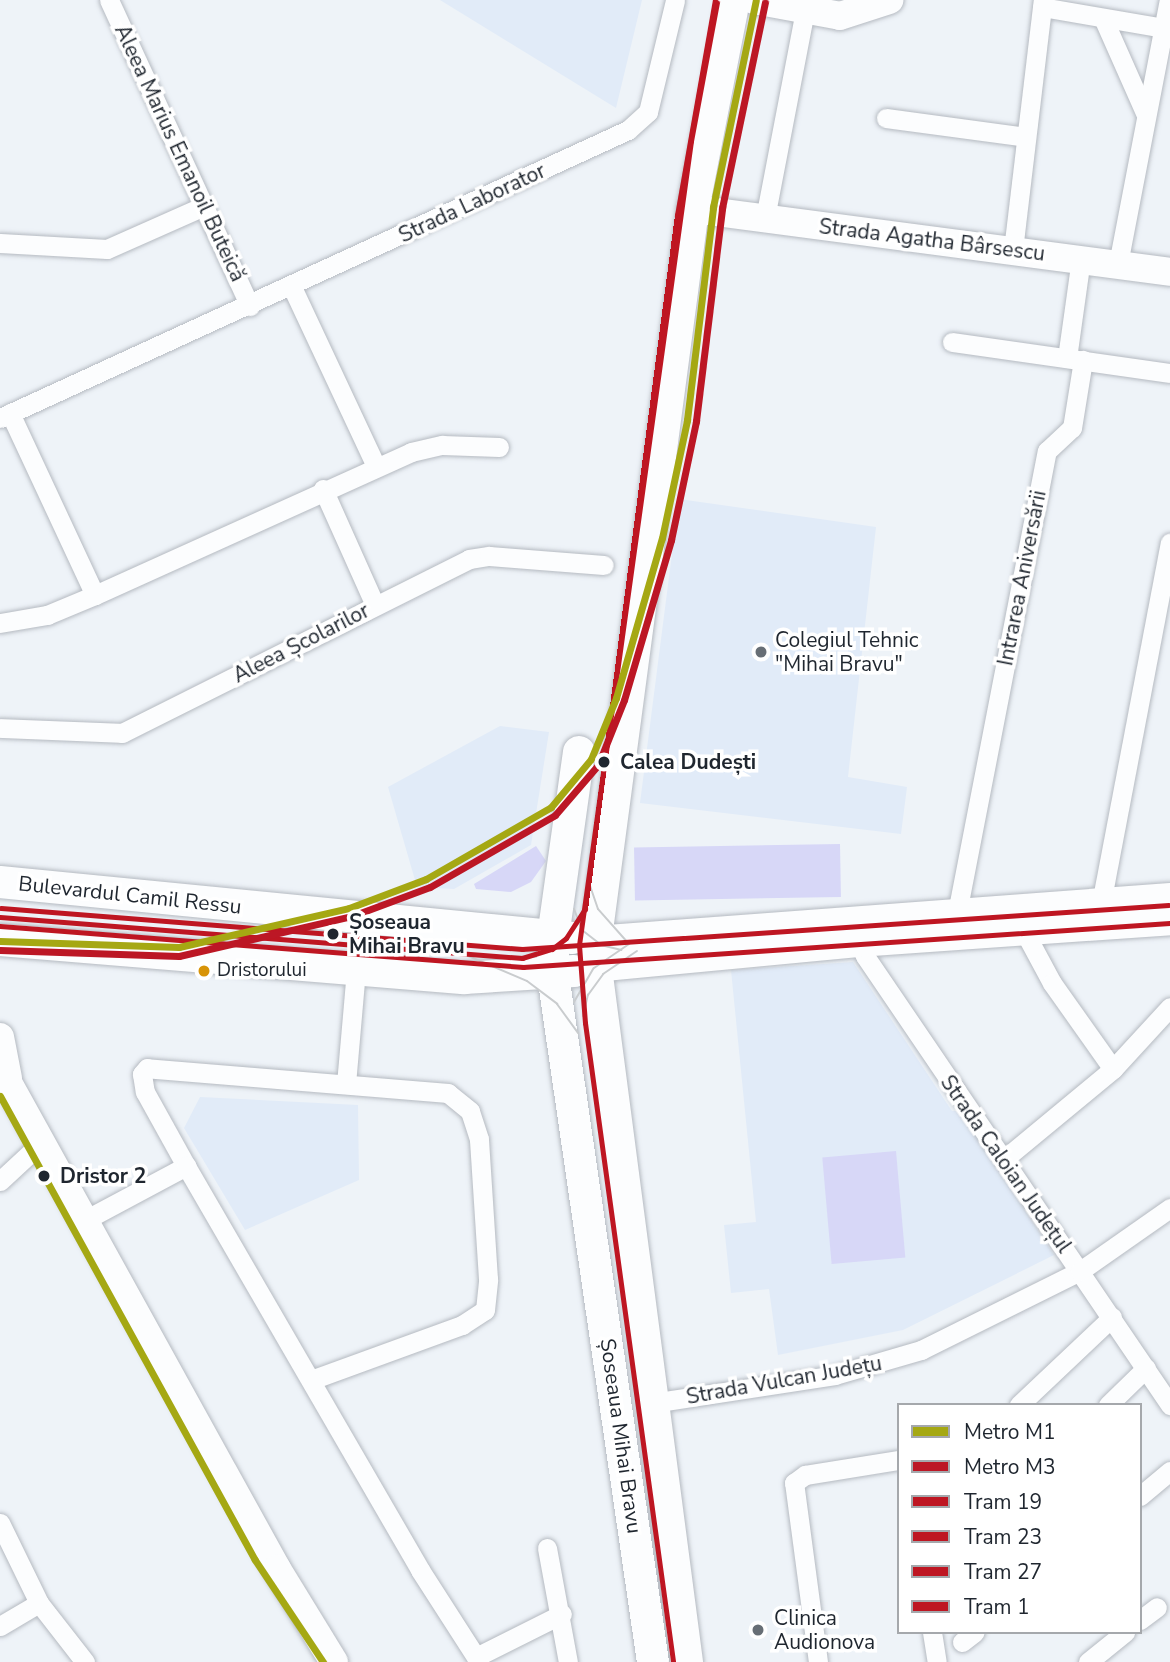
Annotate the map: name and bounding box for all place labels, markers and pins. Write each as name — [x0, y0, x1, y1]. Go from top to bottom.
place label: Colegiul Tehnic "Mihai Bravu" — [775, 627, 919, 677]
marker: Colegiul Tehnic "Mihai Bravu" — [753, 644, 769, 660]
place label: Calea Dudești — [620, 749, 756, 775]
marker: Calea Dudești — [594, 752, 614, 772]
place label: Șoseaua Mihai Bravu — [349, 909, 465, 959]
marker: Șoseaua Mihai Bravu — [323, 924, 343, 944]
place label: Dristorului — [217, 960, 307, 982]
marker: Dristorului — [197, 964, 211, 978]
place label: Dristor 2 — [60, 1163, 146, 1189]
marker: Dristor 2 — [34, 1166, 54, 1186]
place label: Clinica Audionova — [774, 1605, 875, 1655]
marker: Clinica Audionova — [748, 1620, 768, 1640]

